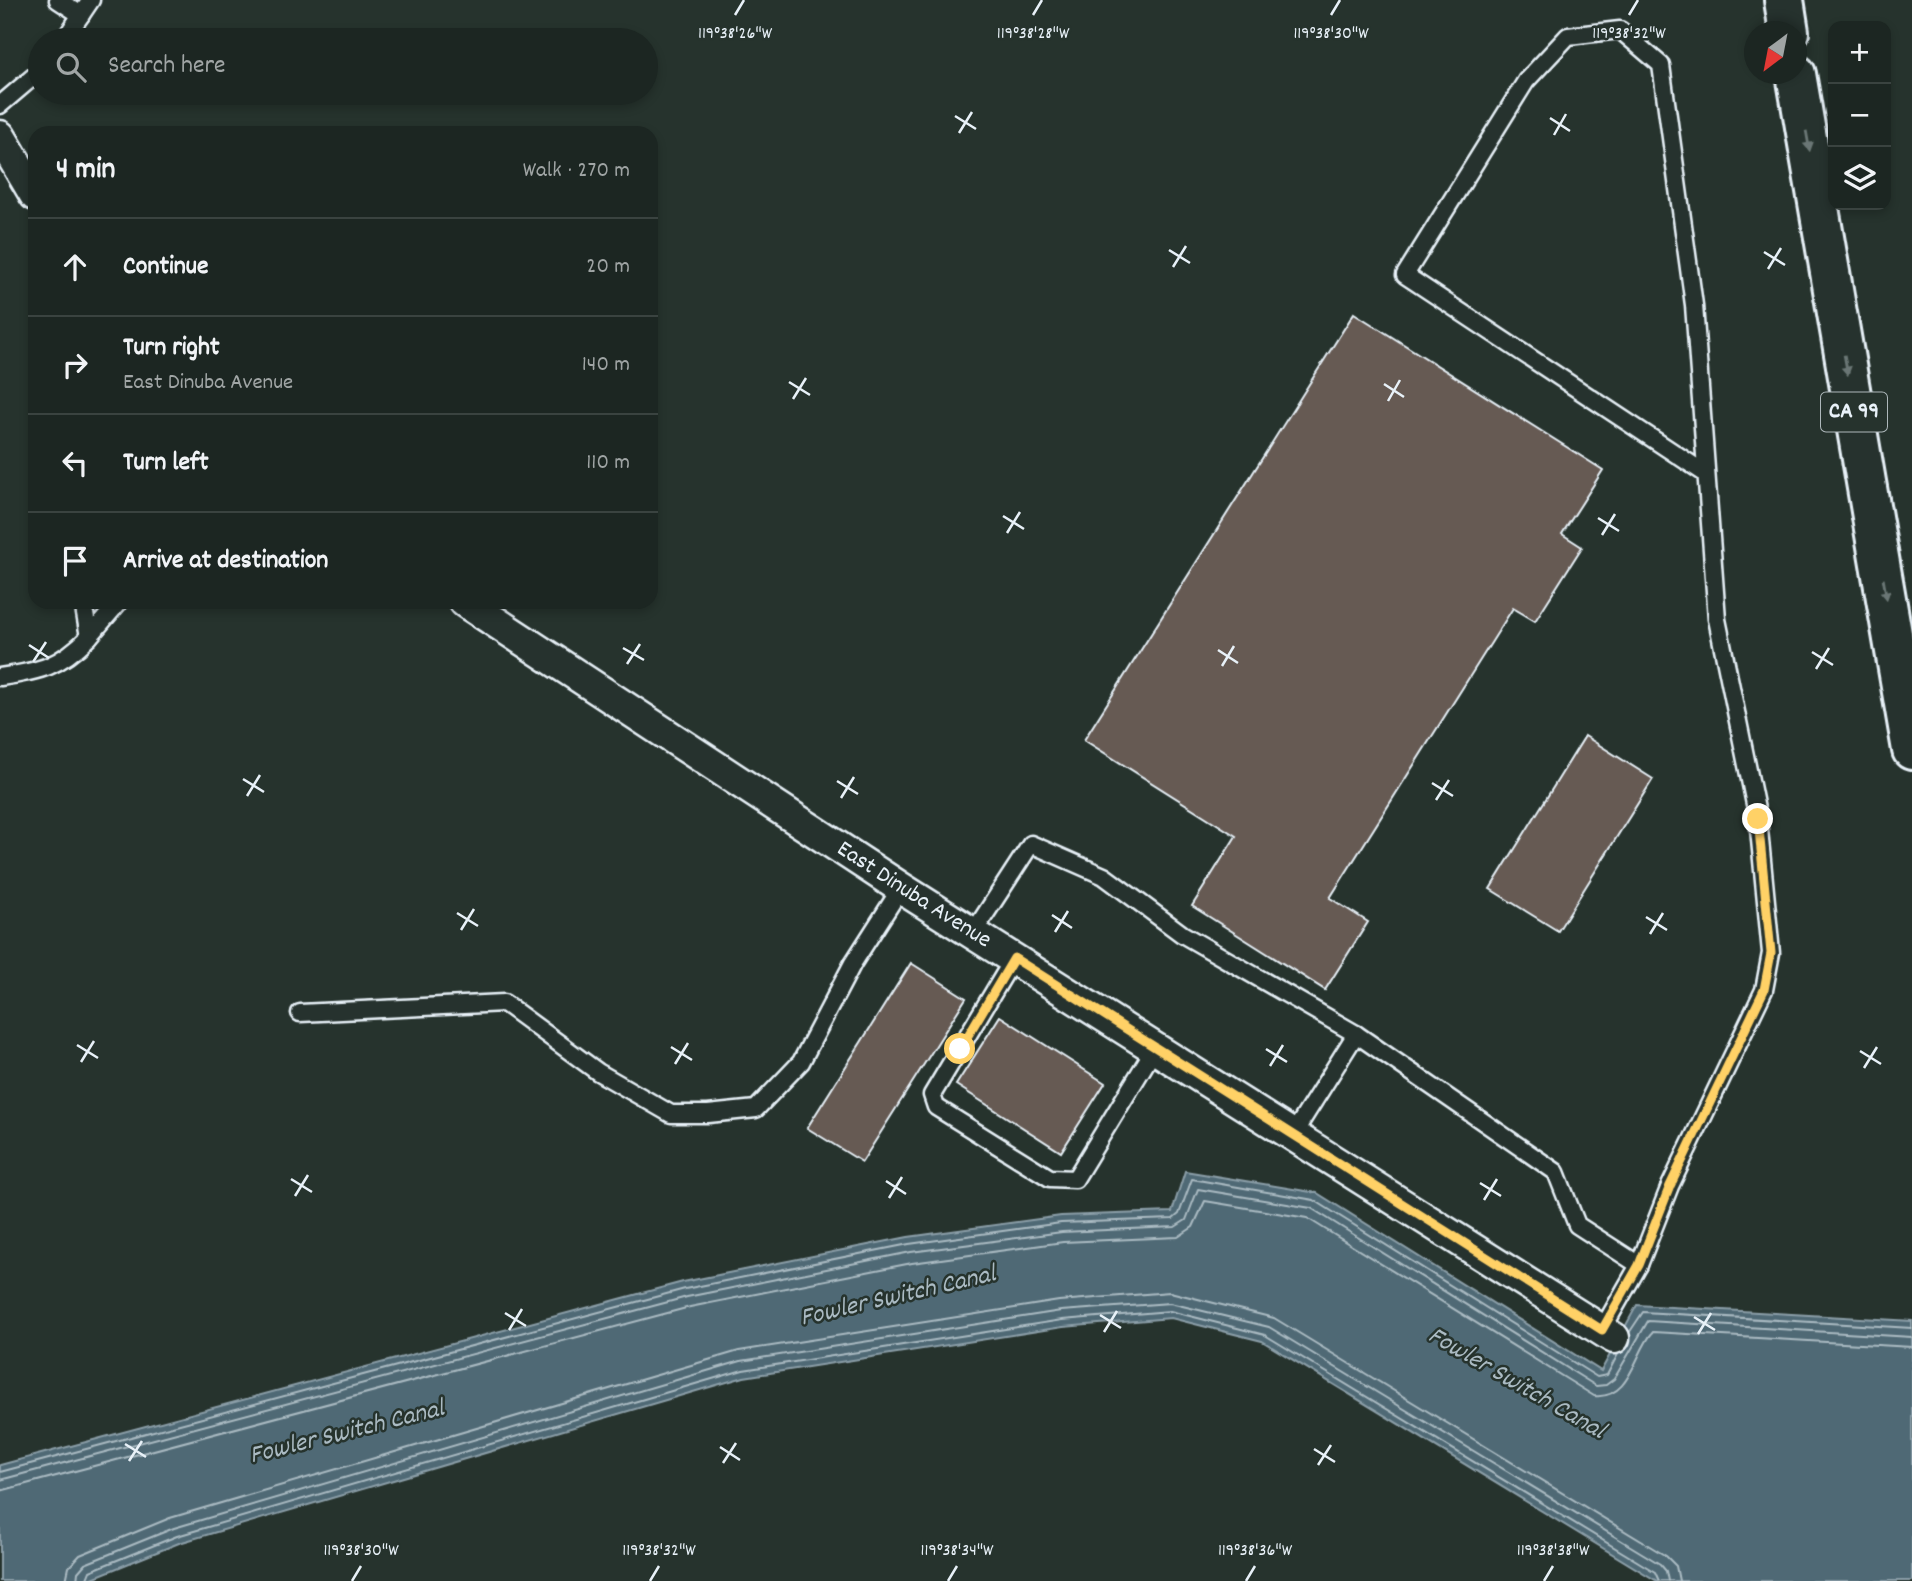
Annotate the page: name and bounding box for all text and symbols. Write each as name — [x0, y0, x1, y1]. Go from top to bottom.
north arrow — [1744, 21, 1807, 84]
map controls — [1828, 21, 1891, 210]
button: + — [1828, 21, 1891, 84]
text: 119°38'26"W — [698, 22, 773, 47]
text: 119°38'28"W — [997, 22, 1070, 47]
text: 119°38'30"W — [1293, 22, 1369, 47]
text: 119°38'32"W — [1592, 22, 1666, 47]
search box — [28, 28, 658, 105]
icon: search — [52, 48, 90, 86]
text: Search here — [108, 48, 226, 85]
button: − — [1828, 84, 1891, 147]
one-way arrow — [1803, 130, 1814, 152]
button: layers — [1828, 147, 1891, 210]
text: 4 min — [56, 150, 115, 193]
text: Walk · 270 m — [523, 155, 630, 188]
icon: ahead — [56, 248, 94, 286]
text: Continue — [123, 249, 208, 286]
text: 20 m — [586, 251, 630, 284]
text: Turn right — [123, 330, 220, 367]
icon: right — [56, 346, 94, 384]
text: 140 m — [582, 349, 630, 382]
one-way arrow — [1841, 354, 1852, 376]
text: East Dinuba Avenue — [123, 367, 293, 400]
road number: CA 99 — [1821, 392, 1887, 432]
icon: left — [56, 444, 94, 482]
text: Turn left — [123, 445, 209, 482]
text: 110 m — [586, 447, 630, 480]
icon: arrive — [56, 542, 94, 580]
text: Arrive at destination — [123, 543, 328, 580]
one-way arrow — [1879, 578, 1890, 600]
route end — [1742, 803, 1773, 834]
street label: East Dinuba Avenue — [830, 833, 998, 958]
route start — [944, 1033, 975, 1064]
water label: Fowler Switch Canal — [797, 1256, 1001, 1337]
water label: Fowler Switch Canal — [1420, 1318, 1613, 1451]
water label: Fowler Switch Canal — [246, 1390, 450, 1475]
text: 119°38'30"W — [323, 1539, 399, 1564]
text: 119°38'32"W — [622, 1539, 696, 1564]
text: 119°38'34"W — [921, 1539, 994, 1564]
text: 119°38'36"W — [1218, 1539, 1293, 1564]
text: 119°38'38"W — [1517, 1539, 1590, 1564]

